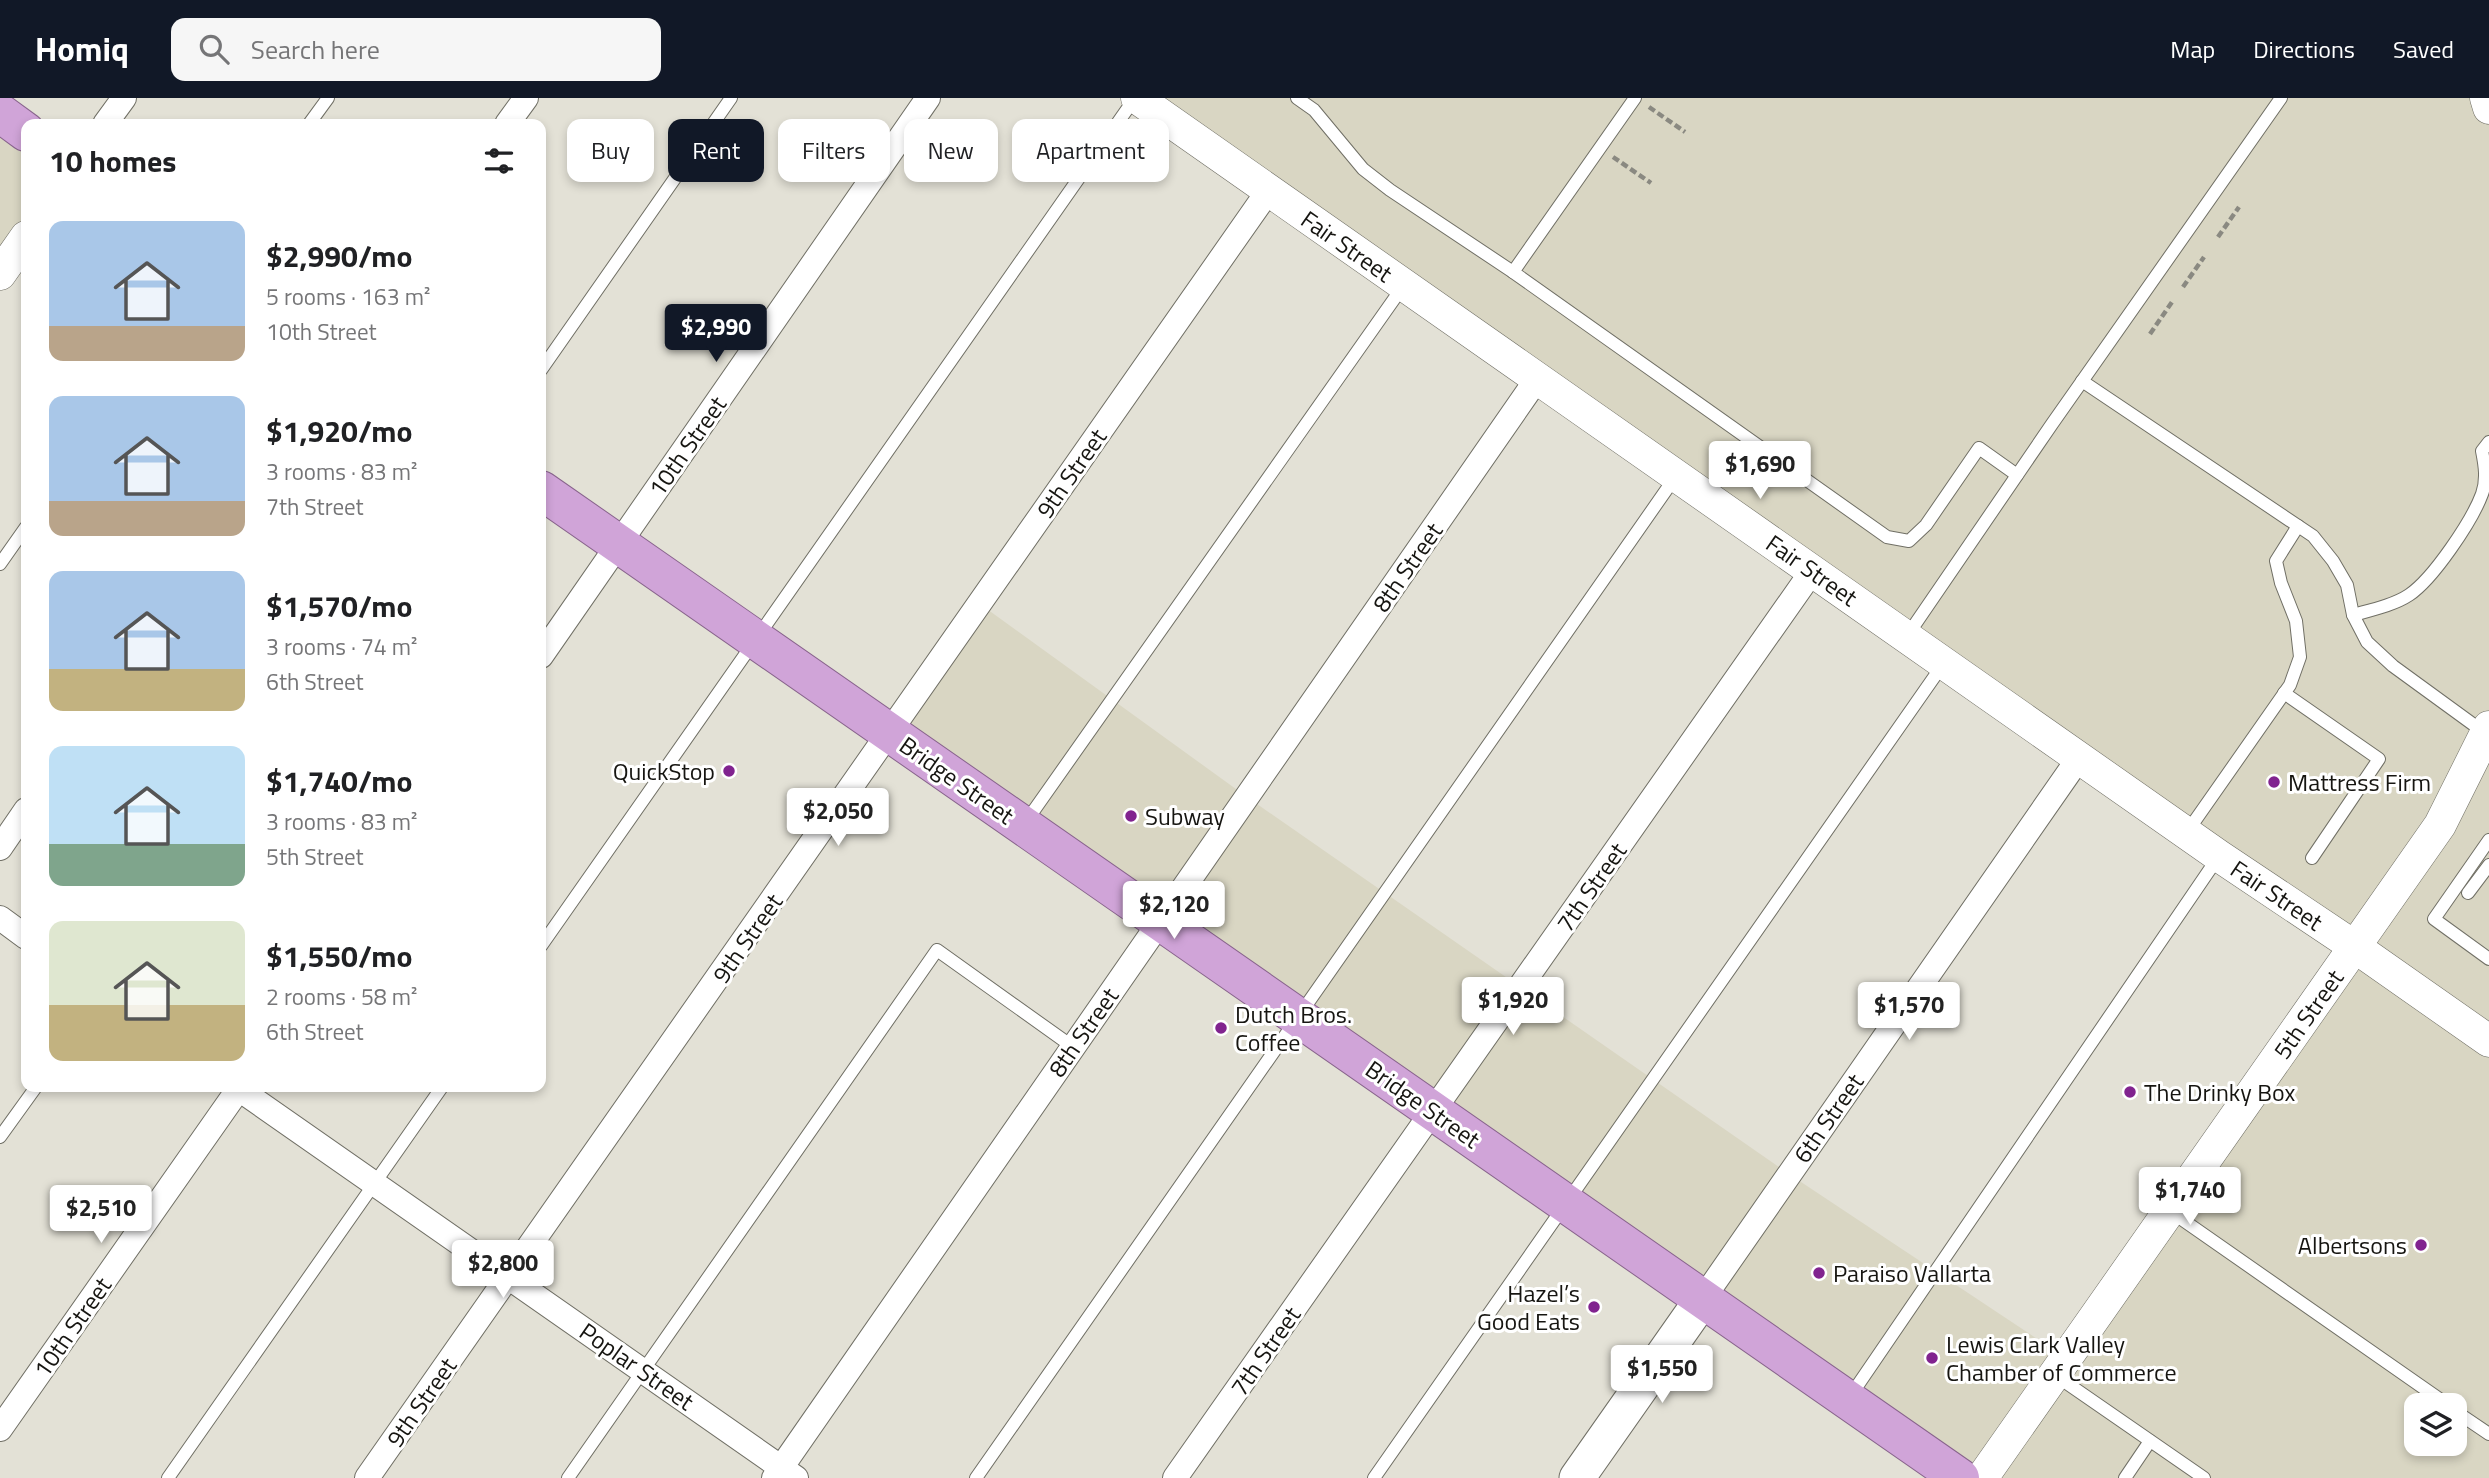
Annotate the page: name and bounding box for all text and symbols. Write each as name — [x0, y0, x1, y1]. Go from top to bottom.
search box — [171, 18, 661, 81]
text: Homiq — [35, 24, 129, 74]
icon: search — [195, 30, 233, 68]
text: Search here — [251, 30, 380, 69]
text: Map — [2170, 31, 2215, 67]
text: Directions — [2253, 31, 2355, 67]
text: Saved — [2393, 31, 2454, 67]
chip: Buy — [567, 119, 654, 182]
chip: Rent — [668, 119, 764, 182]
chip: Filters — [778, 119, 890, 182]
chip: New — [904, 119, 998, 182]
chip: Apartment — [1012, 119, 1169, 182]
text: 10 homes — [49, 138, 176, 184]
icon: filters — [480, 142, 518, 180]
street label: Fair Street — [1294, 201, 1401, 291]
text: $2,990/mo — [266, 233, 412, 279]
icon: home — [105, 249, 189, 333]
text: 5 rooms · 163 m² — [266, 279, 430, 314]
pin: $2,990 — [659, 304, 773, 364]
text: $2,990 — [681, 309, 751, 344]
text: 10th Street — [266, 314, 377, 349]
street label: 10th Street — [639, 388, 735, 504]
text: $1,920/mo — [266, 408, 412, 454]
street label: 9th Street — [1027, 420, 1115, 525]
icon: home — [105, 424, 189, 508]
pin: $1,690 — [1703, 442, 1817, 501]
text: $1,690 — [1725, 446, 1795, 481]
text: 3 rooms · 83 m² — [266, 454, 417, 489]
text: 7th Street — [266, 489, 364, 524]
street label: 8th Street — [1363, 514, 1451, 619]
street label: Fair Street — [1759, 525, 1866, 615]
text: $1,570/mo — [266, 583, 412, 629]
icon: home — [105, 599, 189, 683]
text: 3 rooms · 74 m² — [266, 629, 417, 664]
text: 6th Street — [266, 664, 364, 699]
street label: Bridge Street — [892, 727, 1022, 833]
place label: QuickStop — [613, 753, 715, 789]
text: $1,740/mo — [266, 758, 412, 804]
marker: QuickStop — [721, 763, 737, 779]
place label: Mattress Firm — [2288, 764, 2431, 800]
icon: home — [105, 774, 189, 858]
marker: Mattress Firm — [2266, 774, 2282, 790]
pin: $2,050 — [781, 788, 895, 848]
text: $2,050 — [803, 793, 873, 828]
place label: Subway — [1145, 798, 1225, 834]
text: 3 rooms · 83 m² — [266, 804, 417, 839]
marker: Subway — [1123, 808, 1139, 824]
street label: 7th Street — [1547, 834, 1635, 939]
text: 5th Street — [266, 839, 364, 874]
street label: Fair Street — [2224, 851, 2331, 939]
pin: $2,120 — [1117, 882, 1231, 941]
street label: 9th Street — [703, 885, 791, 990]
text: $2,120 — [1139, 886, 1209, 921]
text: $1,550/mo — [266, 933, 412, 979]
icon: home — [105, 949, 189, 1033]
street label: 5th Street — [2264, 961, 2352, 1066]
pin: $1,920 — [1456, 978, 1570, 1037]
text: 2 rooms · 58 m² — [266, 979, 417, 1014]
street label: 8th Street — [1039, 979, 1127, 1084]
text: $1,920 — [1478, 982, 1548, 1017]
pin: $1,570 — [1852, 982, 1966, 1042]
text: $1,570 — [1874, 987, 1944, 1022]
place label: Dutch Bros. Coffee — [1235, 996, 1352, 1060]
text: 6th Street — [266, 1014, 364, 1049]
marker: Dutch Bros. Coffee — [1213, 1020, 1229, 1036]
street label: Bridge Street — [1358, 1051, 1488, 1157]
street label: 6th Street — [1784, 1065, 1872, 1170]
place label: The Drinky Box — [2144, 1074, 2295, 1110]
marker: The Drinky Box — [2122, 1084, 2138, 1100]
pin: $1,740 — [2133, 1168, 2247, 1227]
text: $1,740 — [2155, 1172, 2225, 1207]
pin: $2,510 — [44, 1186, 158, 1245]
text: $2,510 — [66, 1190, 136, 1225]
place label: Albertsons — [2298, 1227, 2407, 1263]
marker: Albertsons — [2413, 1237, 2429, 1253]
pin: $2,800 — [446, 1240, 560, 1300]
text: $2,800 — [468, 1245, 538, 1280]
place label: Paraiso Vallarta — [1833, 1255, 1991, 1291]
marker: Paraiso Vallarta — [1811, 1265, 1827, 1281]
street label: 10th Street — [24, 1269, 120, 1385]
place label: Hazel’s Good Eats — [1477, 1275, 1580, 1339]
street label: 7th Street — [1221, 1298, 1309, 1403]
marker: Hazel’s Good Eats — [1586, 1299, 1602, 1315]
street label: Poplar Street — [572, 1313, 702, 1419]
place label: Lewis Clark Valley Chamber of Commerce — [1946, 1326, 2177, 1390]
pin: $1,550 — [1605, 1346, 1719, 1405]
street label: 9th Street — [377, 1349, 465, 1454]
text: $1,550 — [1627, 1350, 1697, 1385]
marker: Lewis Clark Valley Chamber of Commerce — [1924, 1350, 1940, 1366]
map controls — [2404, 1393, 2467, 1456]
button: layers — [2404, 1393, 2467, 1456]

